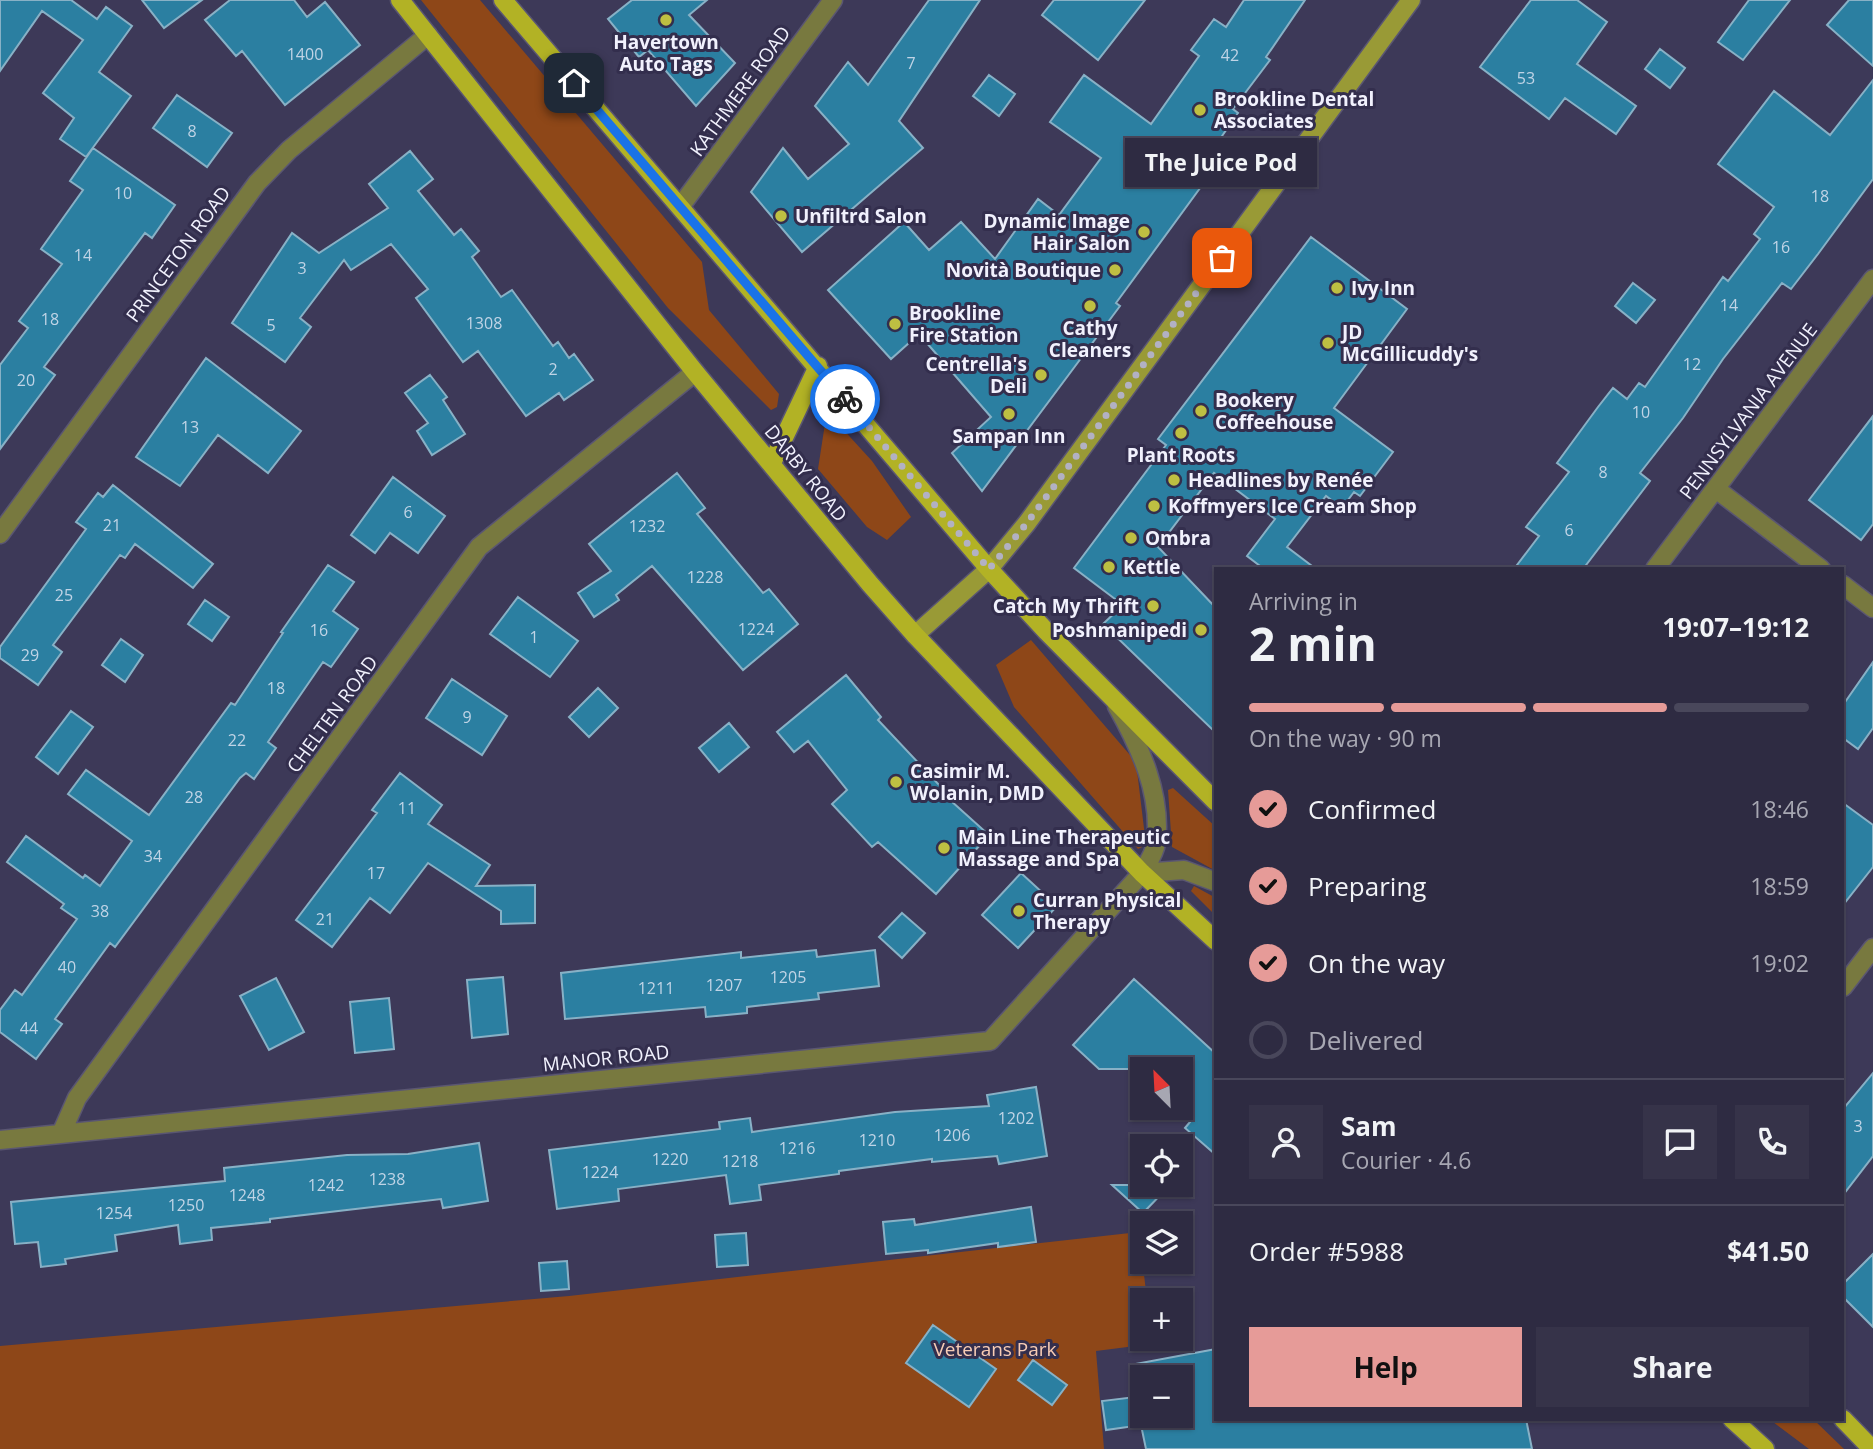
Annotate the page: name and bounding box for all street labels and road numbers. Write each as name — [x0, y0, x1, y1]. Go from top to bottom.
street label: KATHMERE ROAD — [684, 21, 796, 161]
street label: PRINCETON ROAD — [120, 181, 236, 327]
street label: PENNSYLVANIA AVENUE — [1673, 318, 1823, 504]
street label: DARBY ROAD — [759, 419, 853, 527]
street label: CHELTEN ROAD — [281, 650, 383, 778]
street label: MANOR ROAD — [541, 1038, 671, 1078]

